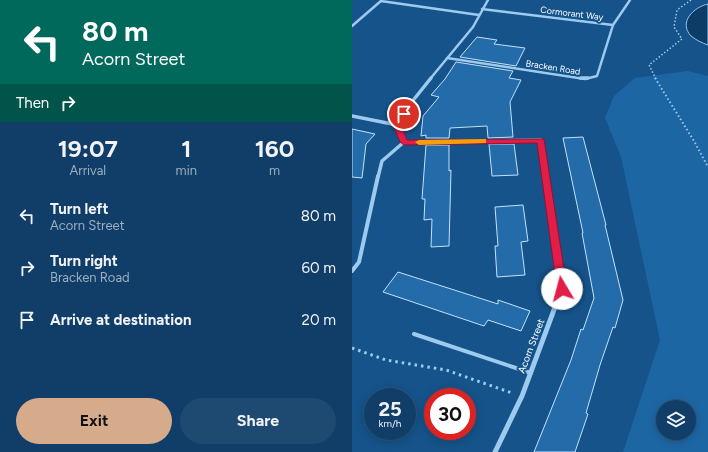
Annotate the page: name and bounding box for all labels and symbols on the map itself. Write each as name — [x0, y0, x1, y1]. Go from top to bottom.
street label: Cormorant Way — [540, 4, 604, 22]
street label: Bracken Road — [525, 57, 581, 77]
pin — [387, 97, 421, 131]
position arrow — [541, 268, 583, 310]
street label: Acorn Street — [515, 317, 547, 375]
speed limit sign: 30 — [424, 388, 476, 440]

